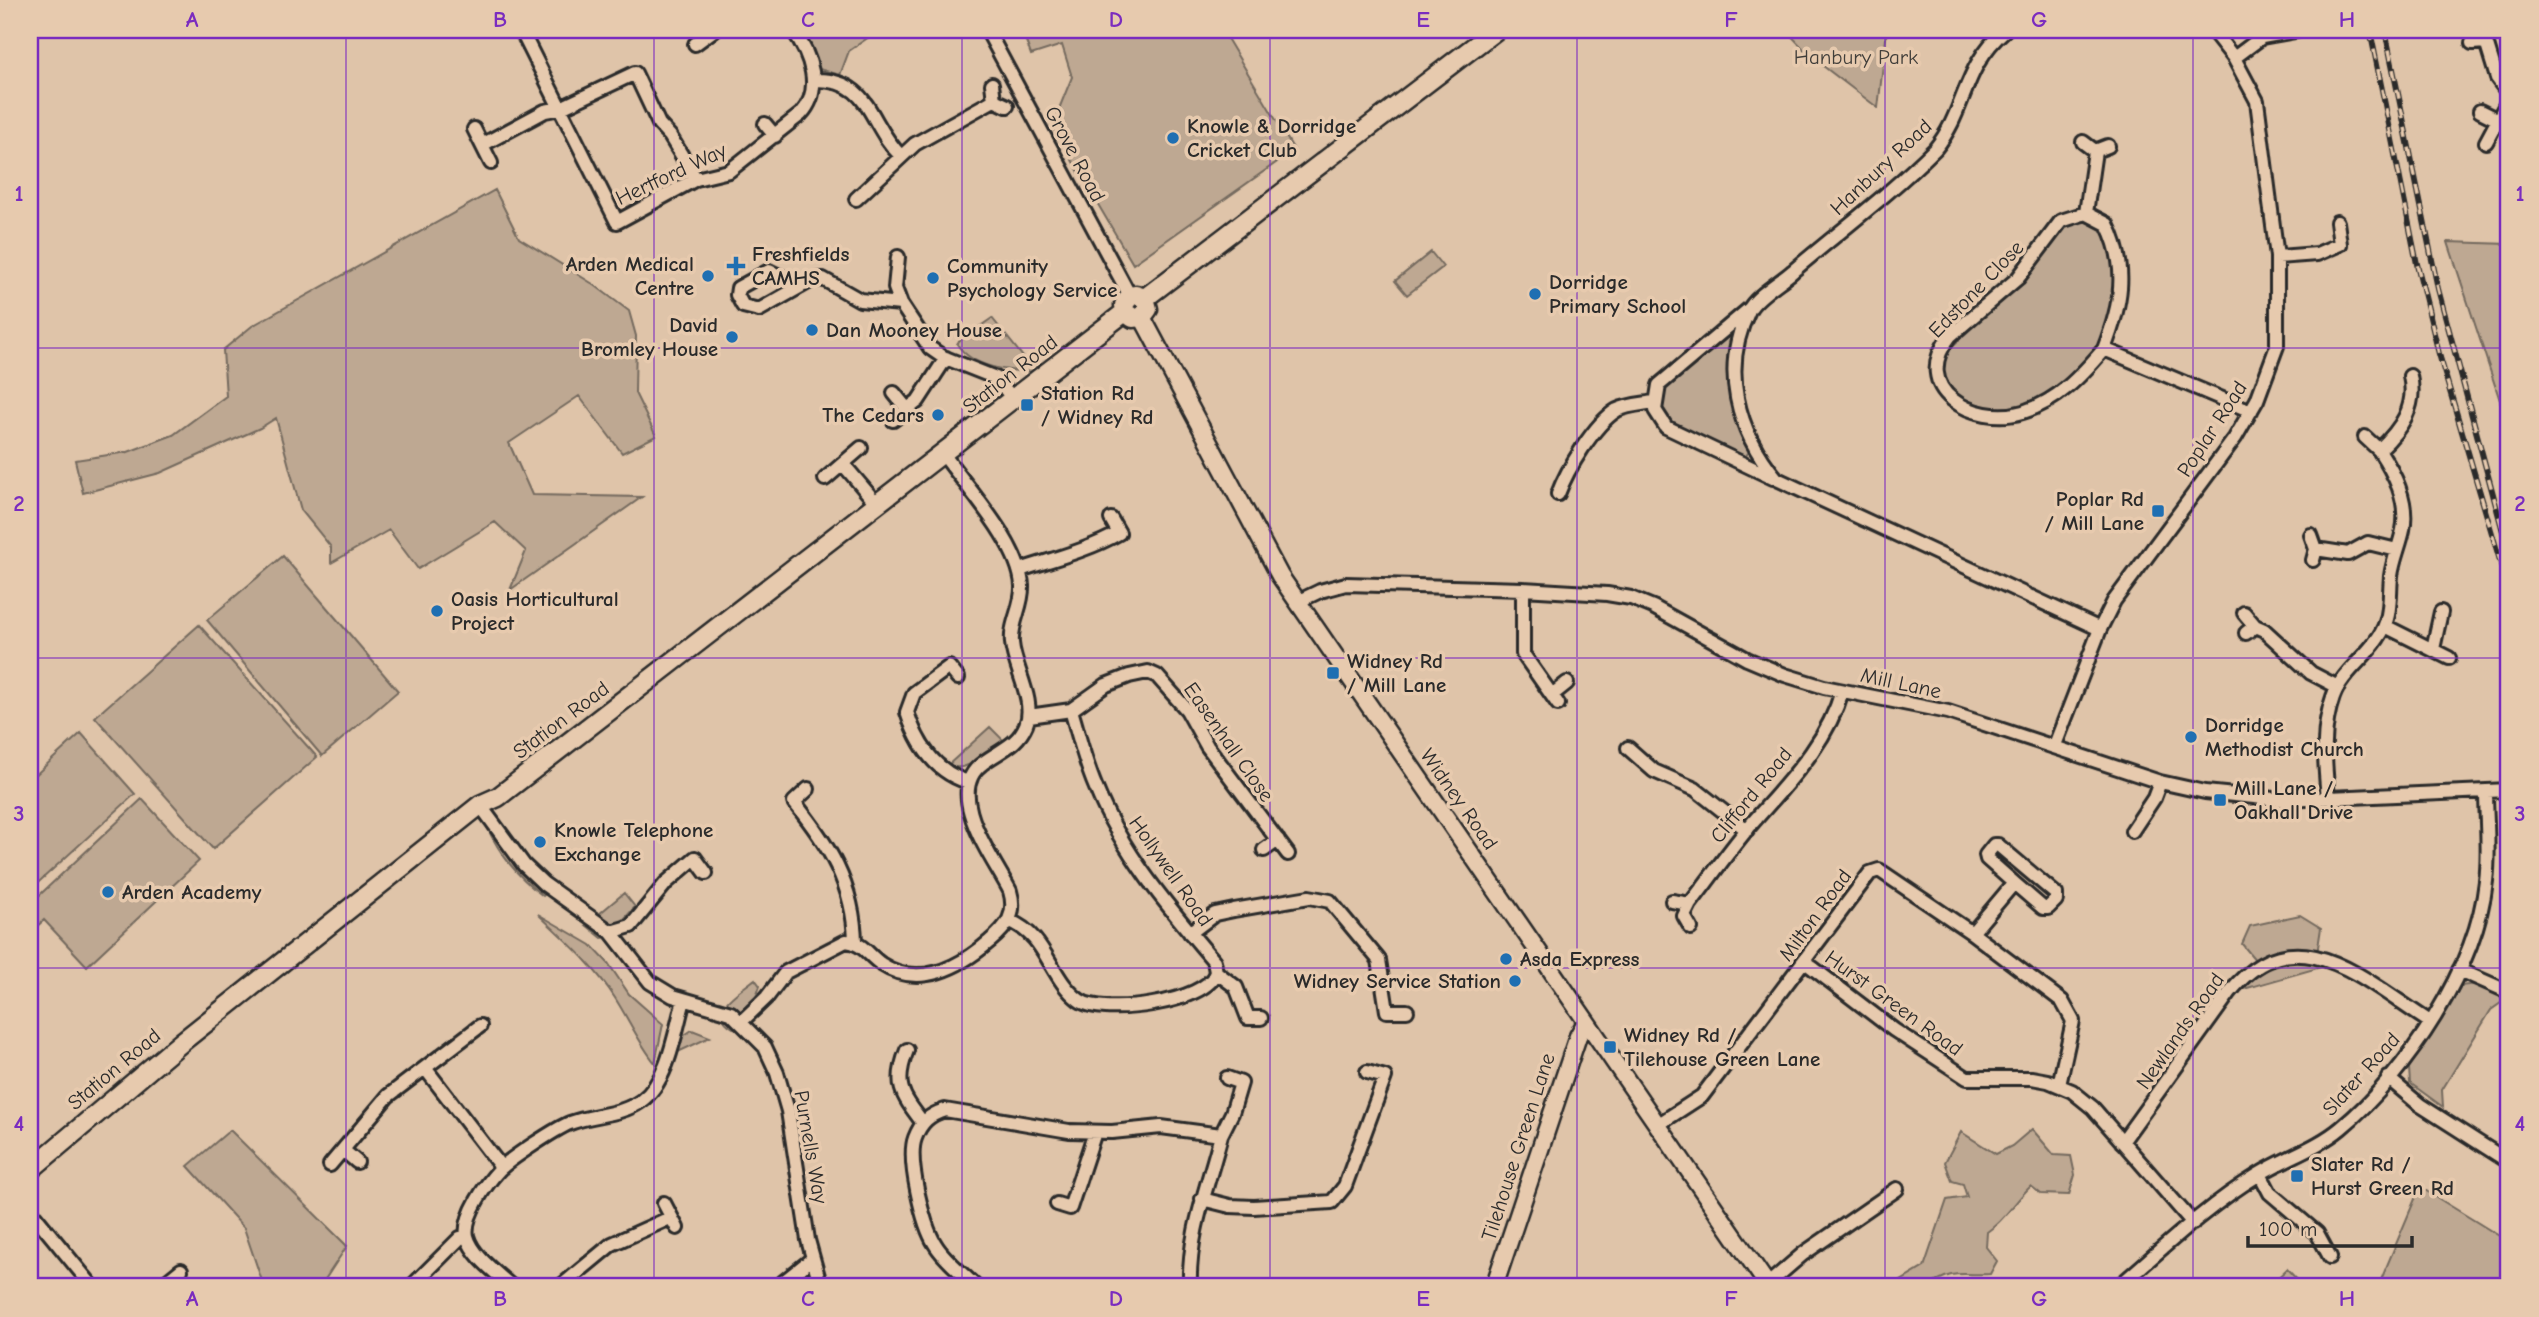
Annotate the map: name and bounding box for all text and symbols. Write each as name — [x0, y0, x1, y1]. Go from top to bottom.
text: A — [186, 6, 199, 33]
text: B — [493, 6, 507, 33]
text: C — [801, 6, 815, 33]
text: D — [1109, 6, 1123, 33]
text: E — [1416, 6, 1430, 33]
text: F — [1724, 6, 1738, 33]
text: G — [2031, 6, 2047, 33]
text: H — [2339, 6, 2355, 33]
park label: Hanbury Park — [1794, 45, 1918, 69]
street label: Grove Road — [1040, 102, 1110, 206]
place label: Knowle & Dorridge Cricket Club — [1187, 114, 1356, 162]
street label: Hanbury Road — [1825, 114, 1937, 220]
marker: Knowle & Dorridge Cricket Club — [1165, 130, 1181, 146]
street label: Hertford Way — [612, 138, 731, 210]
text: 1 — [14, 180, 24, 207]
text: 1 — [2515, 180, 2525, 207]
street label: Edstone Close — [1924, 235, 2028, 343]
place label: Freshfields CAMHS — [752, 242, 849, 290]
place label: Arden Medical Centre — [566, 252, 694, 300]
place label: Community Psychology Service — [947, 254, 1117, 302]
marker: Freshfields CAMHS — [726, 256, 746, 276]
marker: Arden Medical Centre — [700, 268, 716, 284]
marker: Community Psychology Service — [925, 270, 941, 286]
place label: Dorridge Primary School — [1549, 270, 1686, 318]
marker: Dorridge Primary School — [1527, 286, 1543, 302]
place label: David Bromley House — [581, 313, 718, 361]
place label: Dan Mooney House — [826, 318, 1002, 342]
marker: Dan Mooney House — [804, 322, 820, 338]
marker: David Bromley House — [724, 329, 740, 345]
street label: Station Road — [958, 330, 1062, 418]
street label: Poplar Road — [2172, 377, 2252, 481]
place label: Station Rd / Widney Rd — [1041, 381, 1154, 429]
marker: Station Rd / Widney Rd — [1019, 397, 1035, 413]
place label: The Cedars — [822, 403, 924, 427]
marker: The Cedars — [930, 407, 946, 423]
place label: Poplar Rd / Mill Lane — [2045, 487, 2144, 535]
text: 2 — [13, 490, 25, 517]
text: 2 — [2514, 490, 2526, 517]
marker: Poplar Rd / Mill Lane — [2150, 503, 2166, 519]
place label: Oasis Horticultural Project — [451, 587, 619, 635]
marker: Oasis Horticultural Project — [429, 603, 445, 619]
place label: Widney Rd / Mill Lane — [1347, 649, 1446, 697]
street label: Mill Lane — [1859, 663, 1943, 703]
marker: Widney Rd / Mill Lane — [1325, 665, 1341, 681]
street label: Station Road — [508, 676, 614, 764]
street label: Easenhall Close — [1179, 678, 1279, 806]
place label: Dorridge Methodist Church — [2205, 713, 2364, 761]
marker: Dorridge Methodist Church — [2183, 729, 2199, 745]
street label: Clifford Road — [1705, 742, 1797, 848]
street label: Widney Road — [1415, 744, 1503, 854]
place label: Mill Lane / Oakhall Drive — [2234, 776, 2353, 824]
marker: Mill Lane / Oakhall Drive — [2212, 792, 2228, 808]
text: 3 — [13, 800, 25, 827]
text: 3 — [2514, 800, 2526, 827]
street label: Hollywell Road — [1124, 811, 1218, 931]
place label: Knowle Telephone Exchange — [554, 818, 713, 866]
marker: Knowle Telephone Exchange — [532, 834, 548, 850]
street label: Milton Road — [1774, 864, 1856, 966]
place label: Arden Academy — [122, 880, 262, 904]
marker: Arden Academy — [100, 884, 116, 900]
street label: Hurst Green Road — [1821, 945, 1967, 1061]
place label: Asda Express — [1520, 947, 1639, 971]
marker: Asda Express — [1498, 951, 1514, 967]
street label: Newlands Road — [2131, 968, 2229, 1094]
place label: Widney Service Station — [1294, 969, 1501, 993]
marker: Widney Service Station — [1507, 973, 1523, 989]
street label: Station Road — [63, 1023, 165, 1115]
place label: Widney Rd / Tilehouse Green Lane — [1624, 1023, 1820, 1071]
street label: Slater Road — [2317, 1027, 2405, 1121]
marker: Widney Rd / Tilehouse Green Lane — [1602, 1039, 1618, 1055]
street label: Tilehouse Green Lane — [1476, 1050, 1560, 1244]
street label: Purnells Way — [789, 1088, 833, 1206]
text: 4 — [14, 1110, 25, 1137]
text: 4 — [2515, 1110, 2526, 1137]
place label: Slater Rd / Hurst Green Rd — [2311, 1152, 2454, 1200]
marker: Slater Rd / Hurst Green Rd — [2289, 1168, 2305, 1184]
scale bar — [2248, 1205, 2413, 1249]
text: 100 m — [2259, 1217, 2317, 1241]
text: A — [186, 1285, 199, 1312]
text: B — [493, 1285, 507, 1312]
text: C — [801, 1285, 815, 1312]
text: D — [1109, 1285, 1123, 1312]
text: E — [1416, 1285, 1430, 1312]
text: F — [1724, 1285, 1738, 1312]
text: G — [2031, 1285, 2047, 1312]
text: H — [2339, 1285, 2355, 1312]

